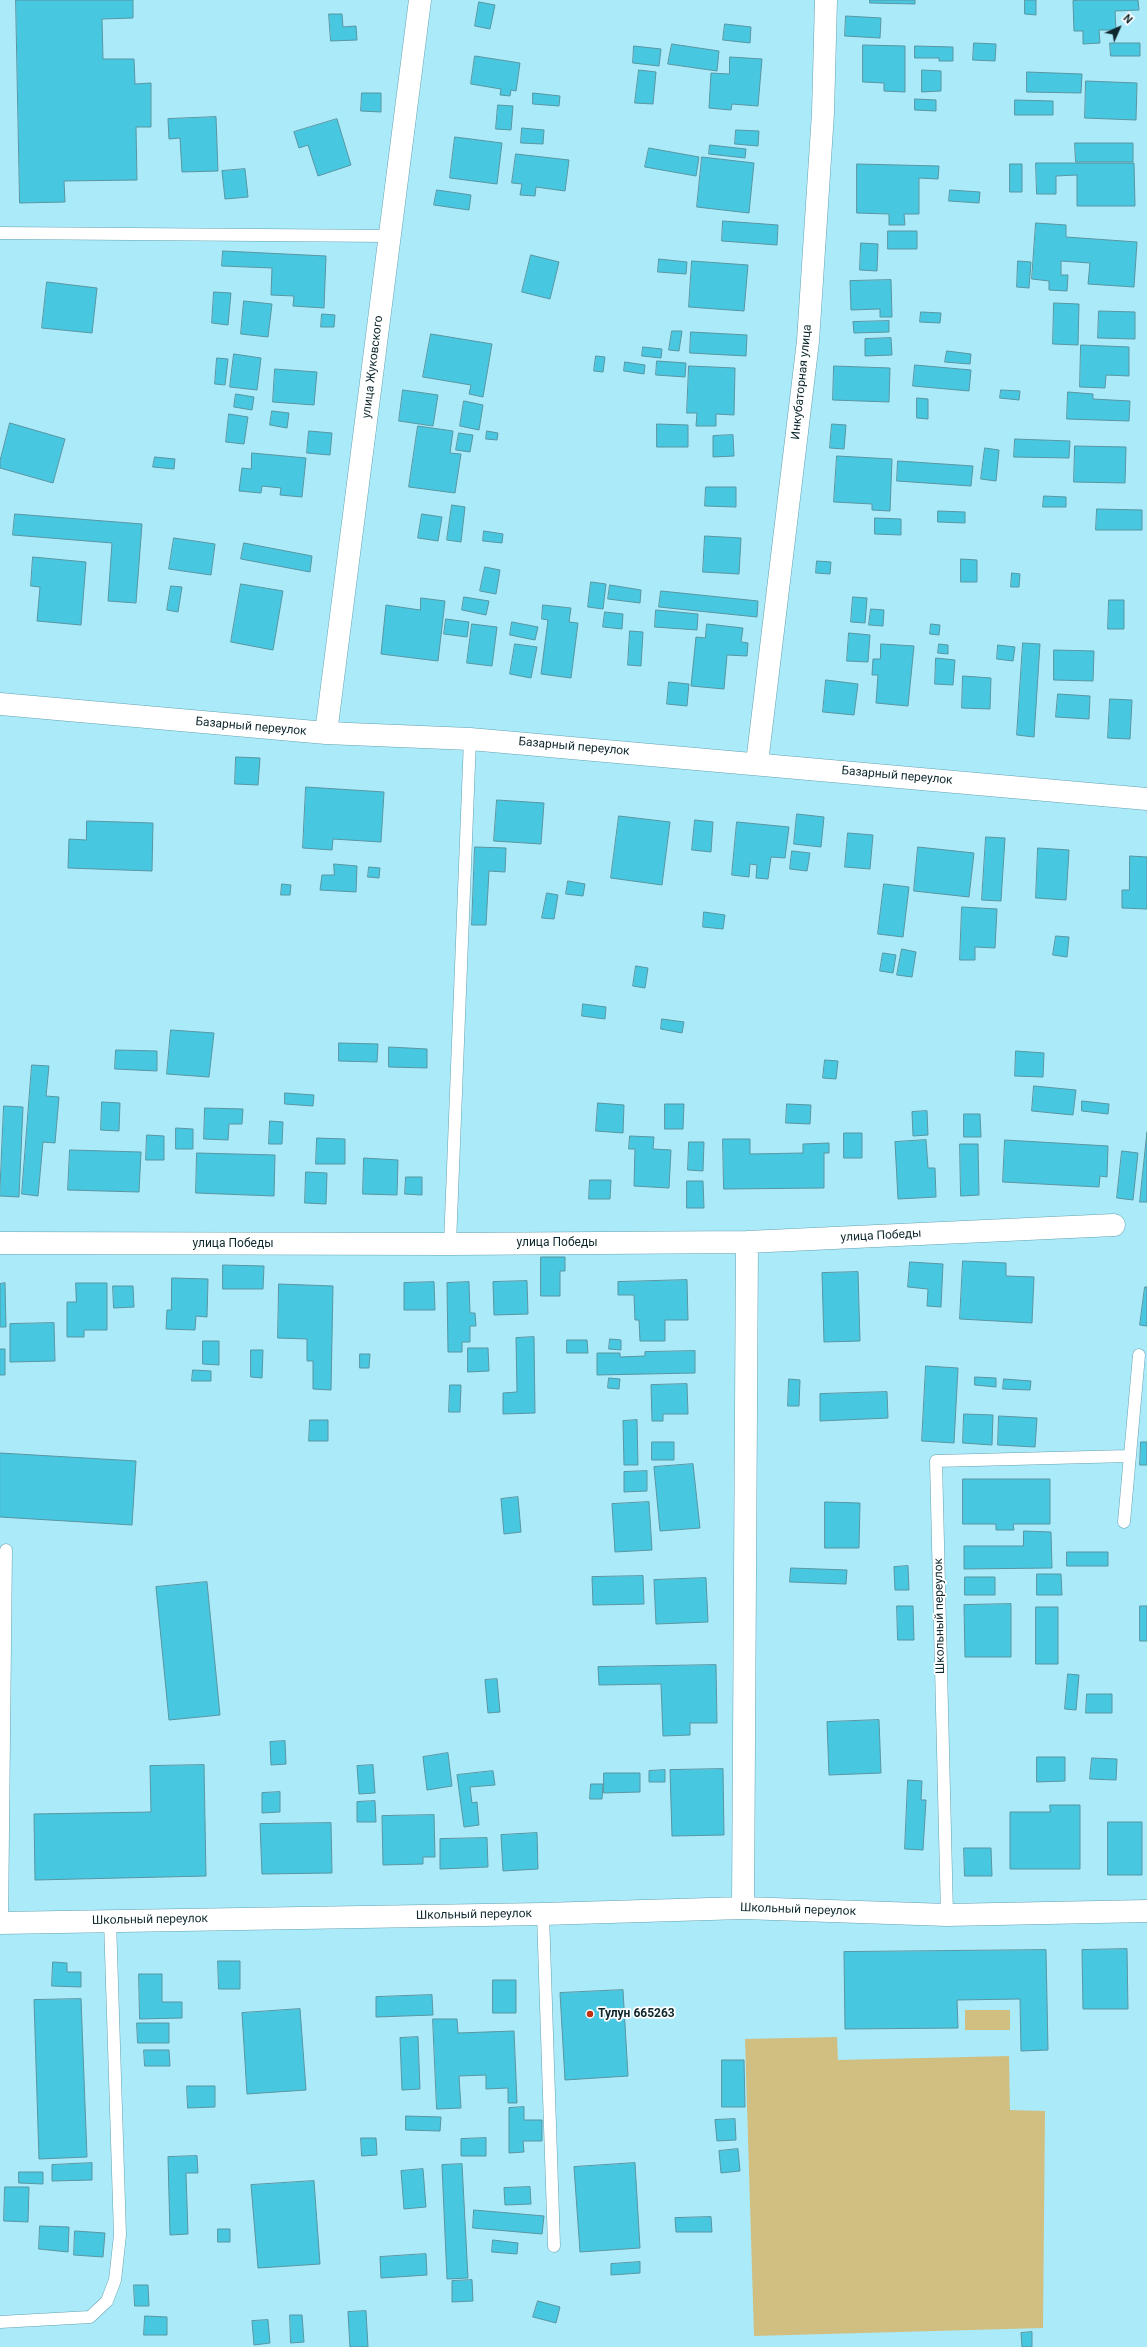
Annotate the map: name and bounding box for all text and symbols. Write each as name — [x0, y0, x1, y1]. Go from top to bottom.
north arrow — [1099, 8, 1139, 48]
text: N — [1120, 12, 1135, 26]
street label: улица Жуковского — [360, 315, 386, 419]
street label: Инкубаторная улица — [789, 324, 815, 440]
street label: Базарный переулок — [195, 715, 307, 739]
street label: Базарный переулок — [518, 735, 630, 759]
street label: Базарный переулок — [841, 764, 953, 788]
street label: улица Победы — [840, 1227, 922, 1245]
street label: улица Победы — [517, 1236, 597, 1250]
street label: улица Победы — [193, 1237, 273, 1251]
street label: Школьный переулок — [932, 1558, 948, 1674]
street label: Школьный переулок — [740, 1901, 856, 1919]
street label: Школьный переулок — [416, 1907, 532, 1923]
street label: Школьный переулок — [92, 1912, 208, 1928]
place label: Тулун 665263 — [598, 2007, 675, 2021]
marker: Тулун 665263 — [585, 2009, 595, 2019]

